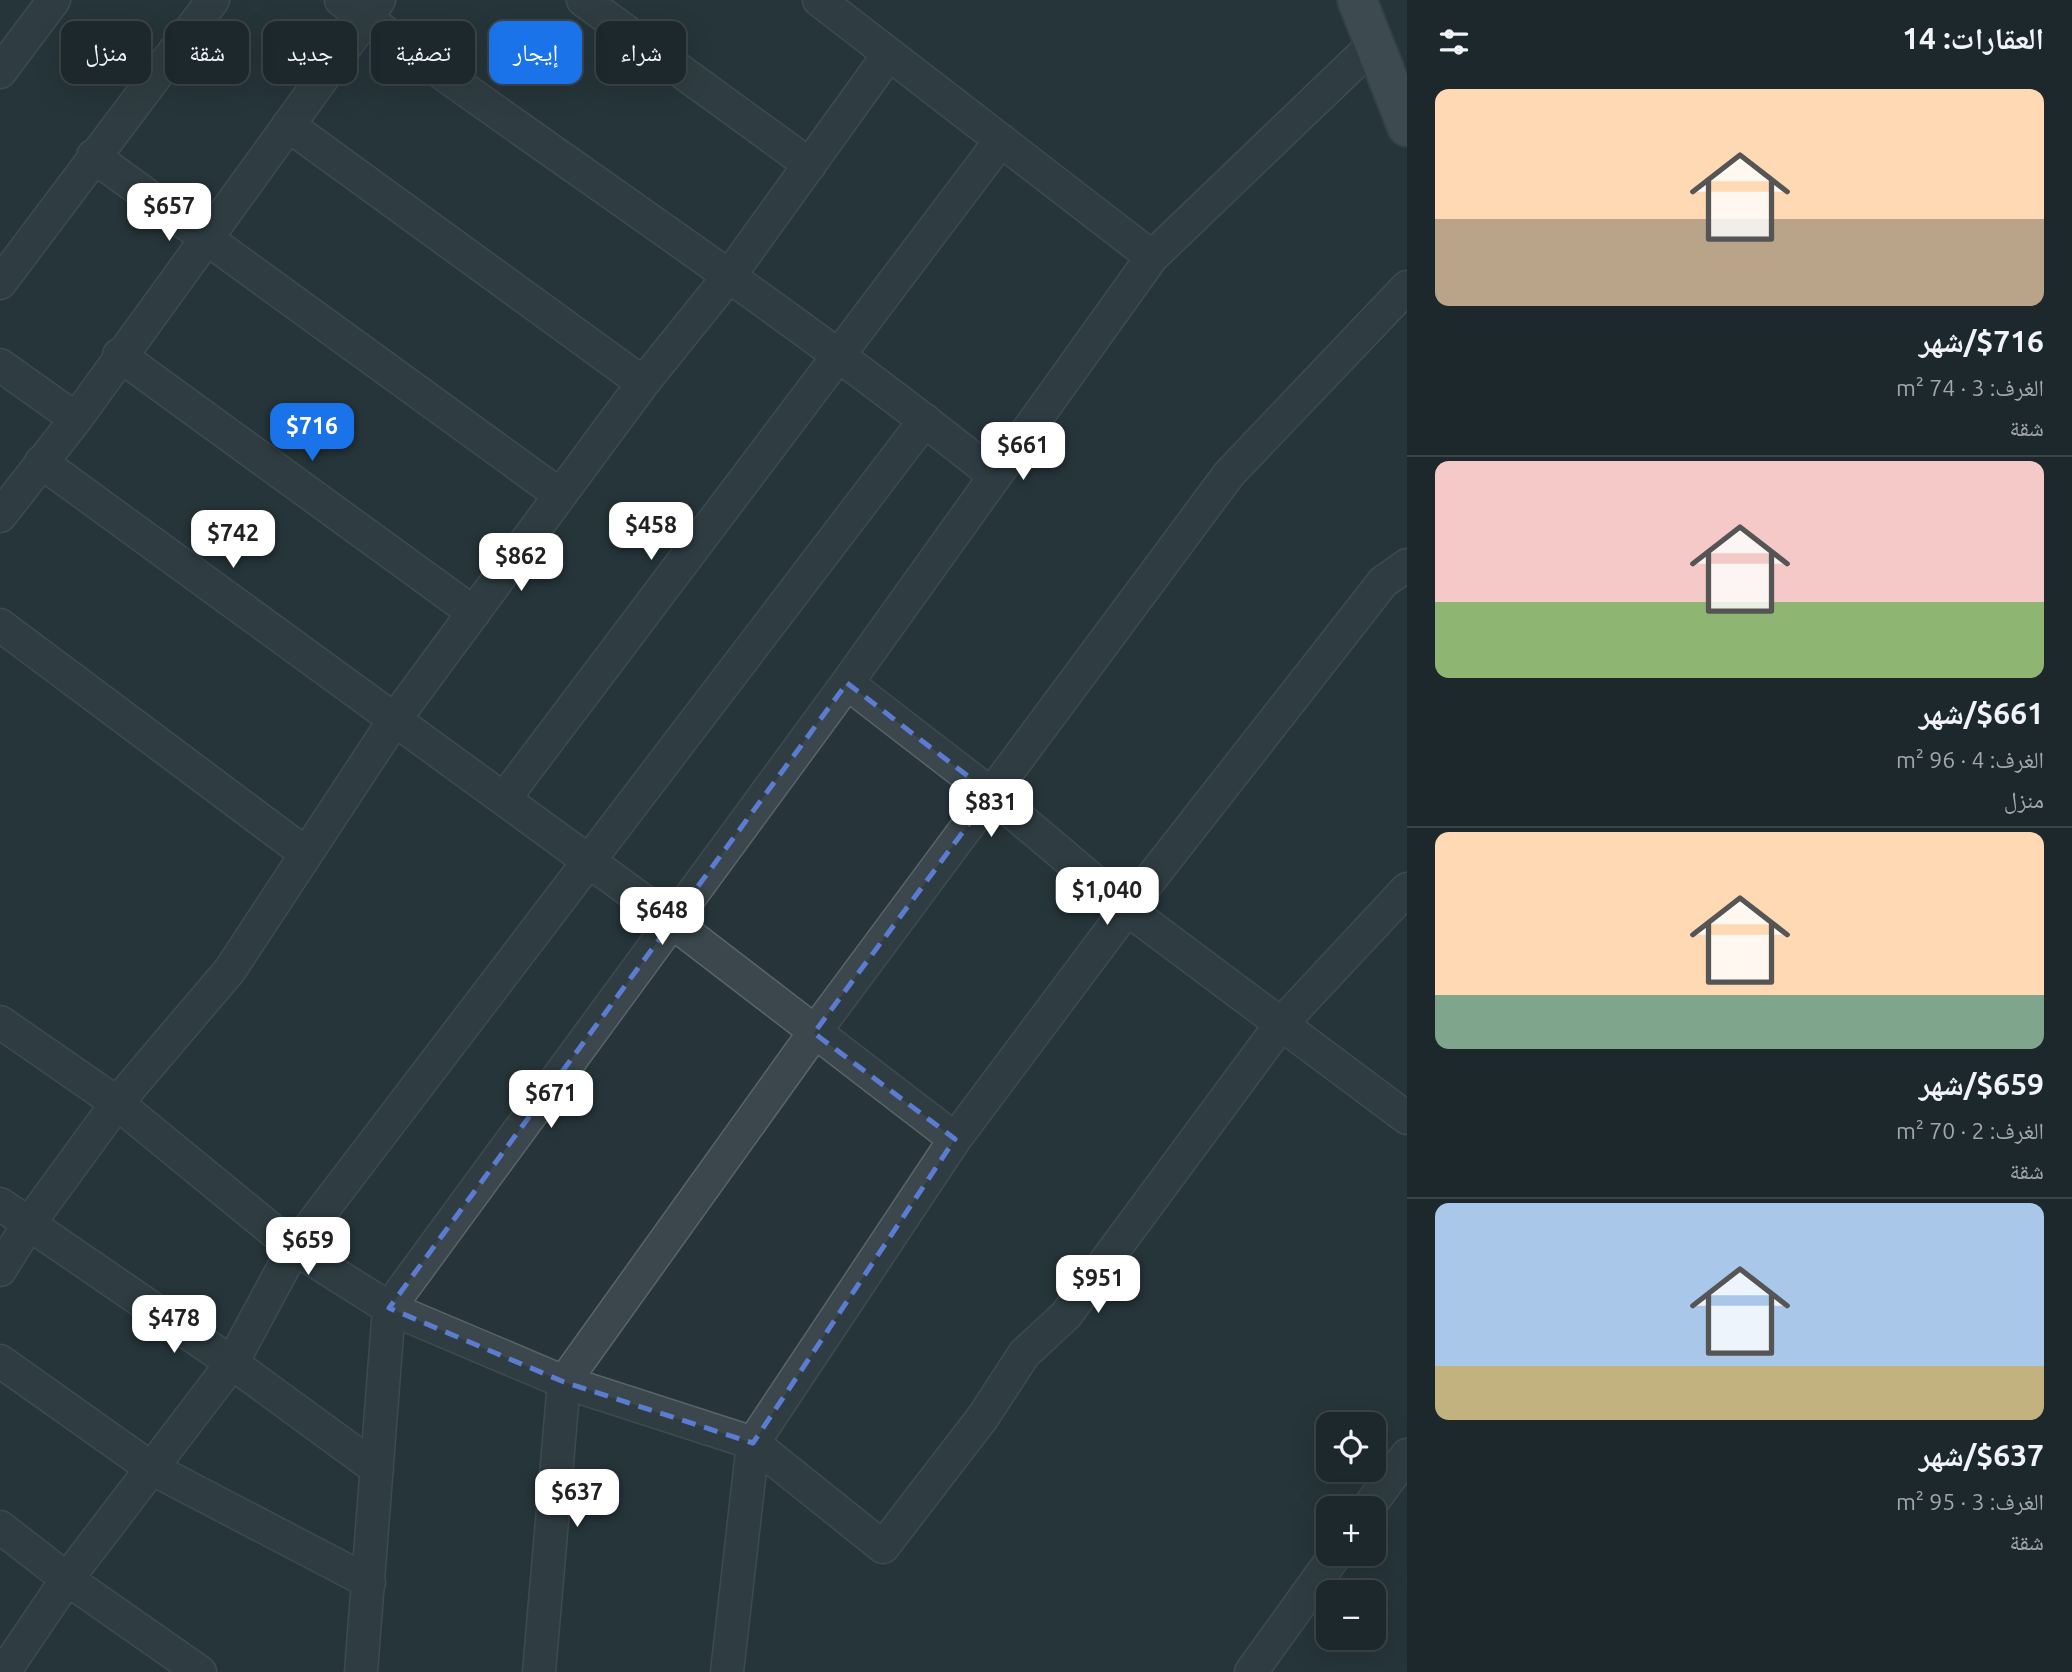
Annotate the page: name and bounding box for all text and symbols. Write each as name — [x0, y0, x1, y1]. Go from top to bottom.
chip: منزل — [61, 21, 151, 84]
chip: شقة — [165, 21, 249, 84]
chip: جديد — [263, 21, 357, 84]
chip: تصفية — [371, 21, 475, 84]
chip: إيجار — [489, 21, 582, 84]
chip: شراء — [596, 21, 686, 84]
text: العقارات: 14 — [1902, 21, 2044, 55]
icon: filters — [1435, 23, 1473, 61]
icon: home — [1677, 134, 1803, 260]
pin: $657 — [128, 184, 210, 243]
text: $657 — [143, 193, 195, 218]
text: $716/شهر — [1919, 324, 2044, 358]
text: الغرف: 3 · 74 m² — [1896, 375, 2044, 400]
pin: $716 — [271, 404, 353, 463]
text: $716 — [286, 413, 338, 438]
text: شقة — [2010, 415, 2044, 440]
pin: $661 — [982, 422, 1064, 482]
text: $661 — [997, 432, 1049, 457]
pin: $458 — [610, 503, 692, 562]
icon: home — [1677, 506, 1803, 632]
pin: $742 — [192, 510, 274, 570]
text: $458 — [625, 512, 677, 537]
text: $742 — [207, 520, 259, 545]
pin: $862 — [480, 534, 562, 593]
text: $862 — [495, 543, 547, 568]
text: $661/شهر — [1919, 696, 2044, 730]
text: الغرف: 4 · 96 m² — [1896, 747, 2044, 772]
pin: $831 — [950, 780, 1032, 839]
text: منزل — [2004, 787, 2044, 812]
text: $831 — [965, 789, 1017, 814]
pin: $1,040 — [1050, 867, 1164, 927]
text: $1,040 — [1072, 877, 1142, 902]
icon: home — [1677, 877, 1803, 1003]
pin: $648 — [621, 888, 703, 947]
text: $648 — [636, 897, 688, 922]
text: $659/شهر — [1919, 1067, 2044, 1101]
pin: $671 — [510, 1070, 592, 1130]
text: $671 — [525, 1080, 577, 1105]
text: الغرف: 2 · 70 m² — [1896, 1118, 2044, 1143]
text: شقة — [2010, 1158, 2044, 1183]
pin: $659 — [267, 1218, 349, 1277]
text: $659 — [282, 1227, 334, 1252]
icon: home — [1677, 1248, 1803, 1374]
pin: $951 — [1057, 1256, 1139, 1315]
text: $951 — [1072, 1265, 1124, 1290]
pin: $478 — [133, 1296, 215, 1355]
text: $478 — [148, 1305, 200, 1330]
map controls — [1316, 1412, 1386, 1650]
button: locate — [1316, 1412, 1386, 1482]
text: $637/شهر — [1919, 1438, 2044, 1472]
pin: $637 — [536, 1470, 618, 1529]
text: $637 — [551, 1479, 603, 1504]
text: الغرف: 3 · 95 m² — [1896, 1489, 2044, 1514]
button: + — [1316, 1496, 1386, 1566]
text: شقة — [2010, 1529, 2044, 1554]
button: − — [1316, 1580, 1386, 1650]

